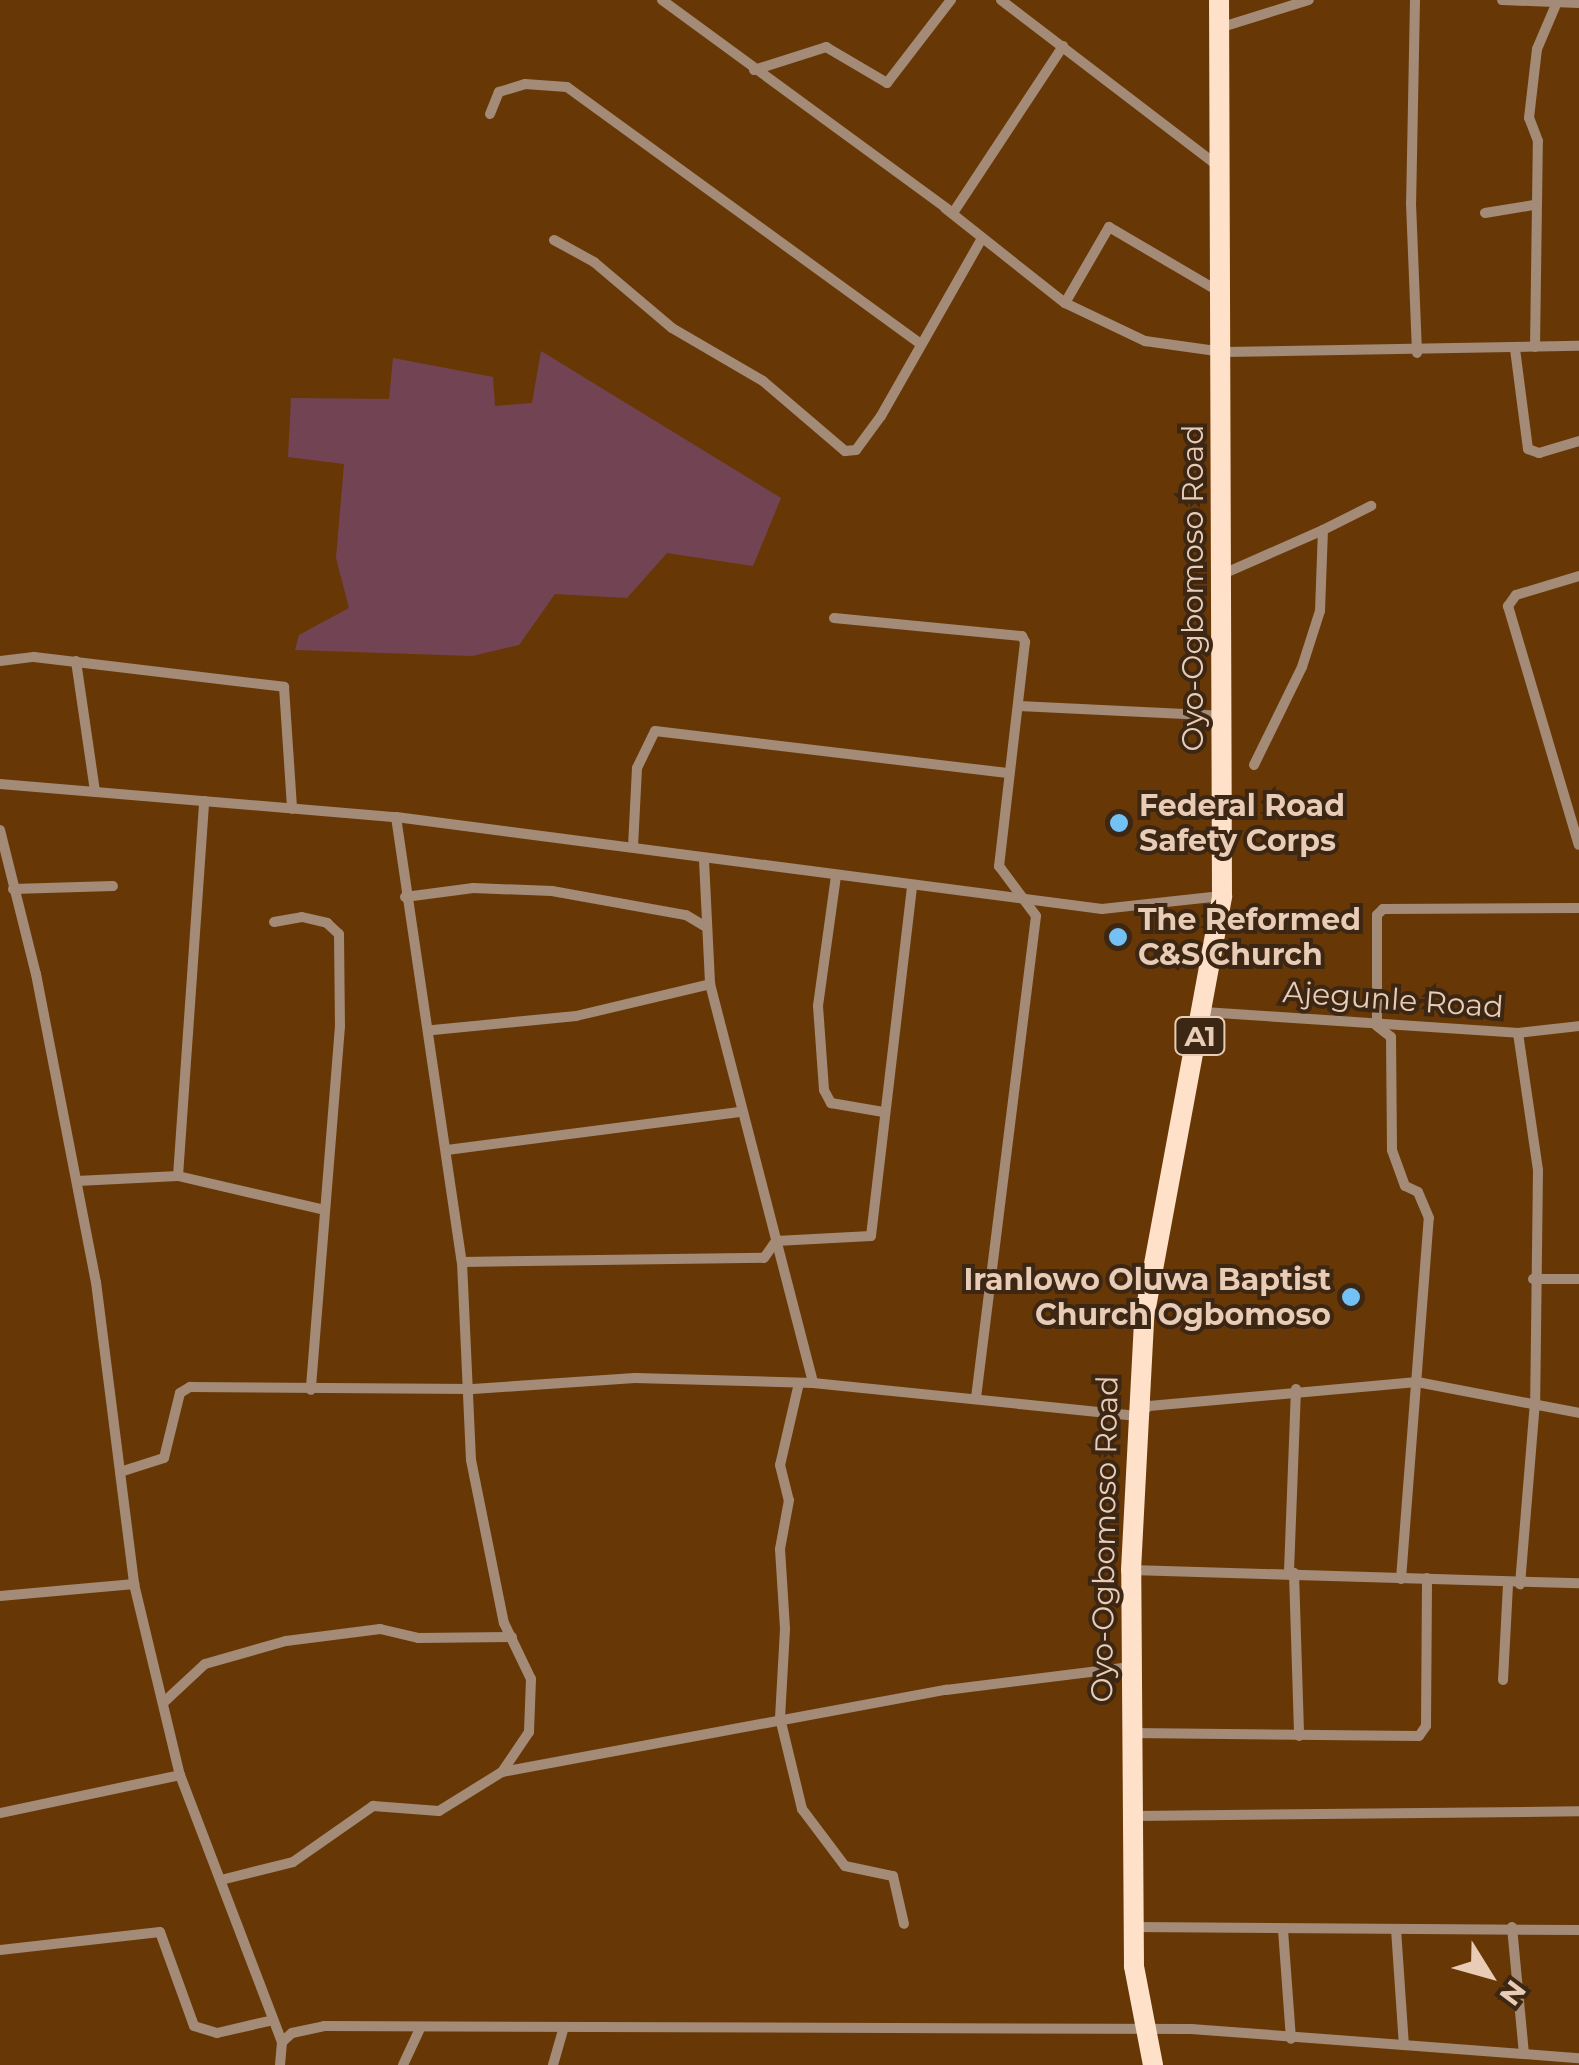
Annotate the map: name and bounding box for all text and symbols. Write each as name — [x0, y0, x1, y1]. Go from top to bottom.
street label: Oyo-Ogbomoso Road — [1175, 424, 1211, 752]
place label: Federal Road Safety Corps — [1139, 788, 1345, 858]
marker: Federal Road Safety Corps — [1108, 812, 1130, 834]
place label: The Reformed C&S Church — [1138, 902, 1361, 972]
marker: The Reformed C&S Church — [1107, 926, 1129, 948]
street label: Ajegunle Road — [1281, 974, 1505, 1026]
road number: A1 — [1172, 1013, 1228, 1059]
place label: Iranlowo Oluwa Baptist Church Ogbomoso — [963, 1262, 1331, 1332]
marker: Iranlowo Oluwa Baptist Church Ogbomoso — [1340, 1286, 1362, 1308]
street label: Oyo-Ogbomoso Road — [1084, 1375, 1126, 1703]
north arrow — [1439, 1925, 1539, 2025]
text: N — [1493, 1974, 1533, 2012]

